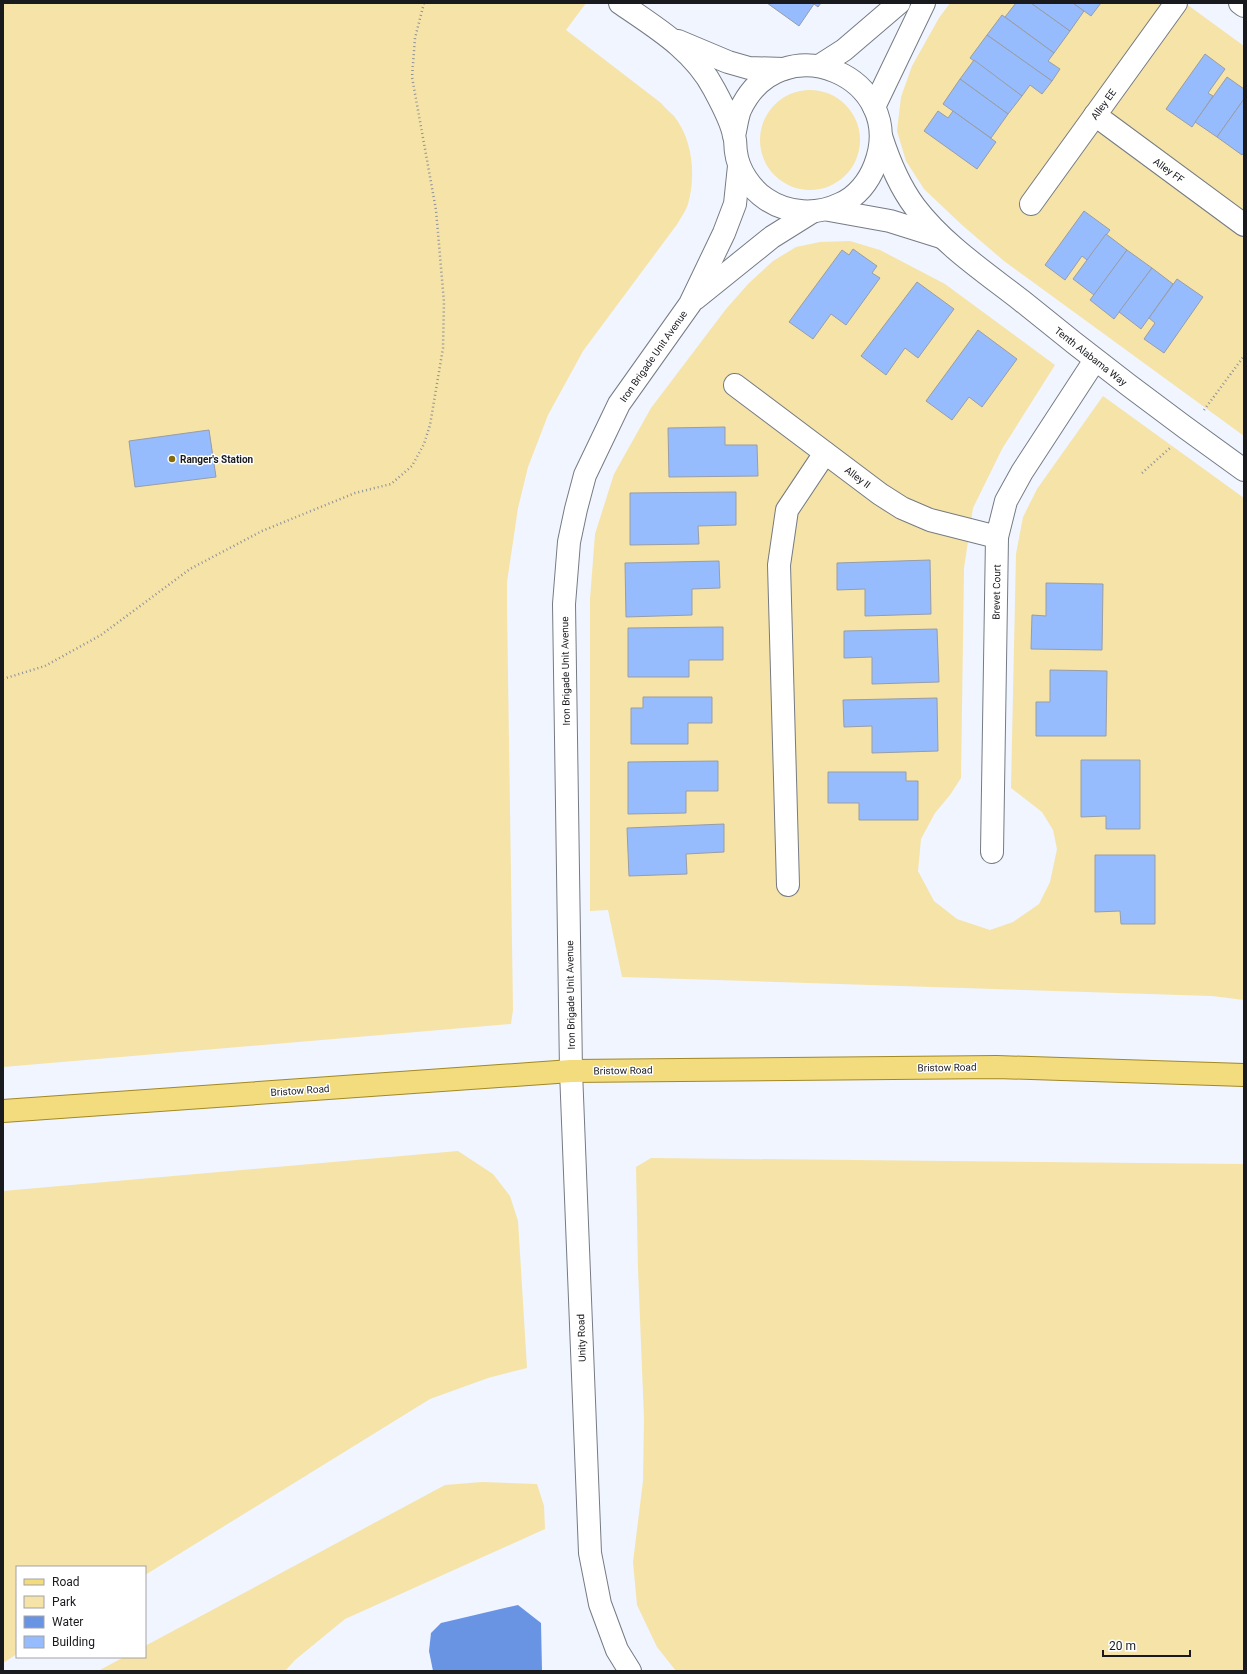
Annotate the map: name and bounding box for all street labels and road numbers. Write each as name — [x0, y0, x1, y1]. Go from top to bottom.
street label: Alley EE — [1089, 87, 1118, 122]
street label: Alley FF — [1151, 156, 1186, 185]
street label: Iron Brigade Unit Avenue — [618, 308, 689, 404]
street label: Tenth Alabama Way — [1052, 325, 1129, 388]
street label: Alley II — [843, 464, 873, 491]
street label: Brevet Court — [991, 564, 1002, 620]
street label: Iron Brigade Unit Avenue — [559, 616, 572, 726]
street label: Iron Brigade Unit Avenue — [564, 940, 577, 1050]
street label: Bristow Road — [917, 1061, 977, 1074]
street label: Bristow Road — [593, 1064, 653, 1077]
street label: Bristow Road — [270, 1083, 330, 1098]
street label: Unity Road — [575, 1314, 588, 1362]

